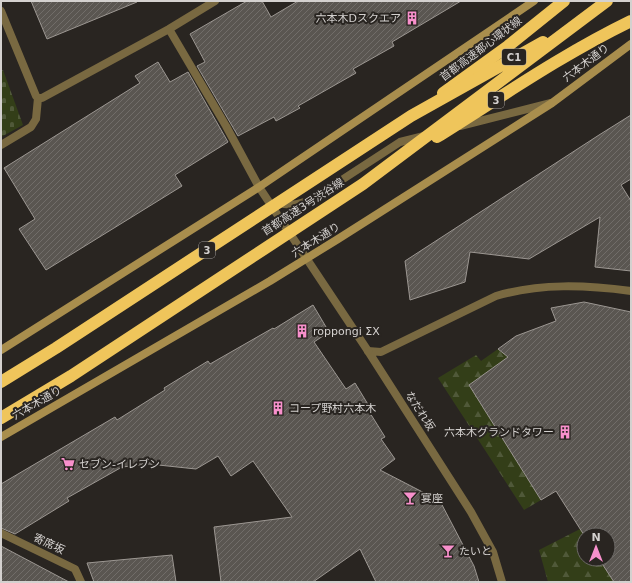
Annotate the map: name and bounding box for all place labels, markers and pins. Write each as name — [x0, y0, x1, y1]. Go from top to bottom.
building icon: 六本木Dスクエア — [404, 10, 420, 26]
place label: 六本木Dスクエア — [316, 12, 401, 25]
building icon: roppongi ΣΧ — [294, 323, 310, 339]
place label: roppongi ΣΧ — [313, 325, 380, 338]
building icon: コープ野村六本木 — [270, 400, 286, 416]
place label: コープ野村六本木 — [289, 402, 376, 415]
building icon: 六本木グランドタワー — [557, 424, 573, 440]
place label: 六本木グランドタワー — [444, 426, 554, 439]
supermarket icon: セブン-イレブン — [60, 456, 76, 472]
place label: セブン-イレブン — [79, 458, 160, 471]
bar icon: 宴座 — [402, 490, 418, 506]
place label: 宴座 — [421, 492, 443, 505]
bar icon: たいと — [440, 543, 456, 559]
place label: たいと — [459, 545, 492, 558]

